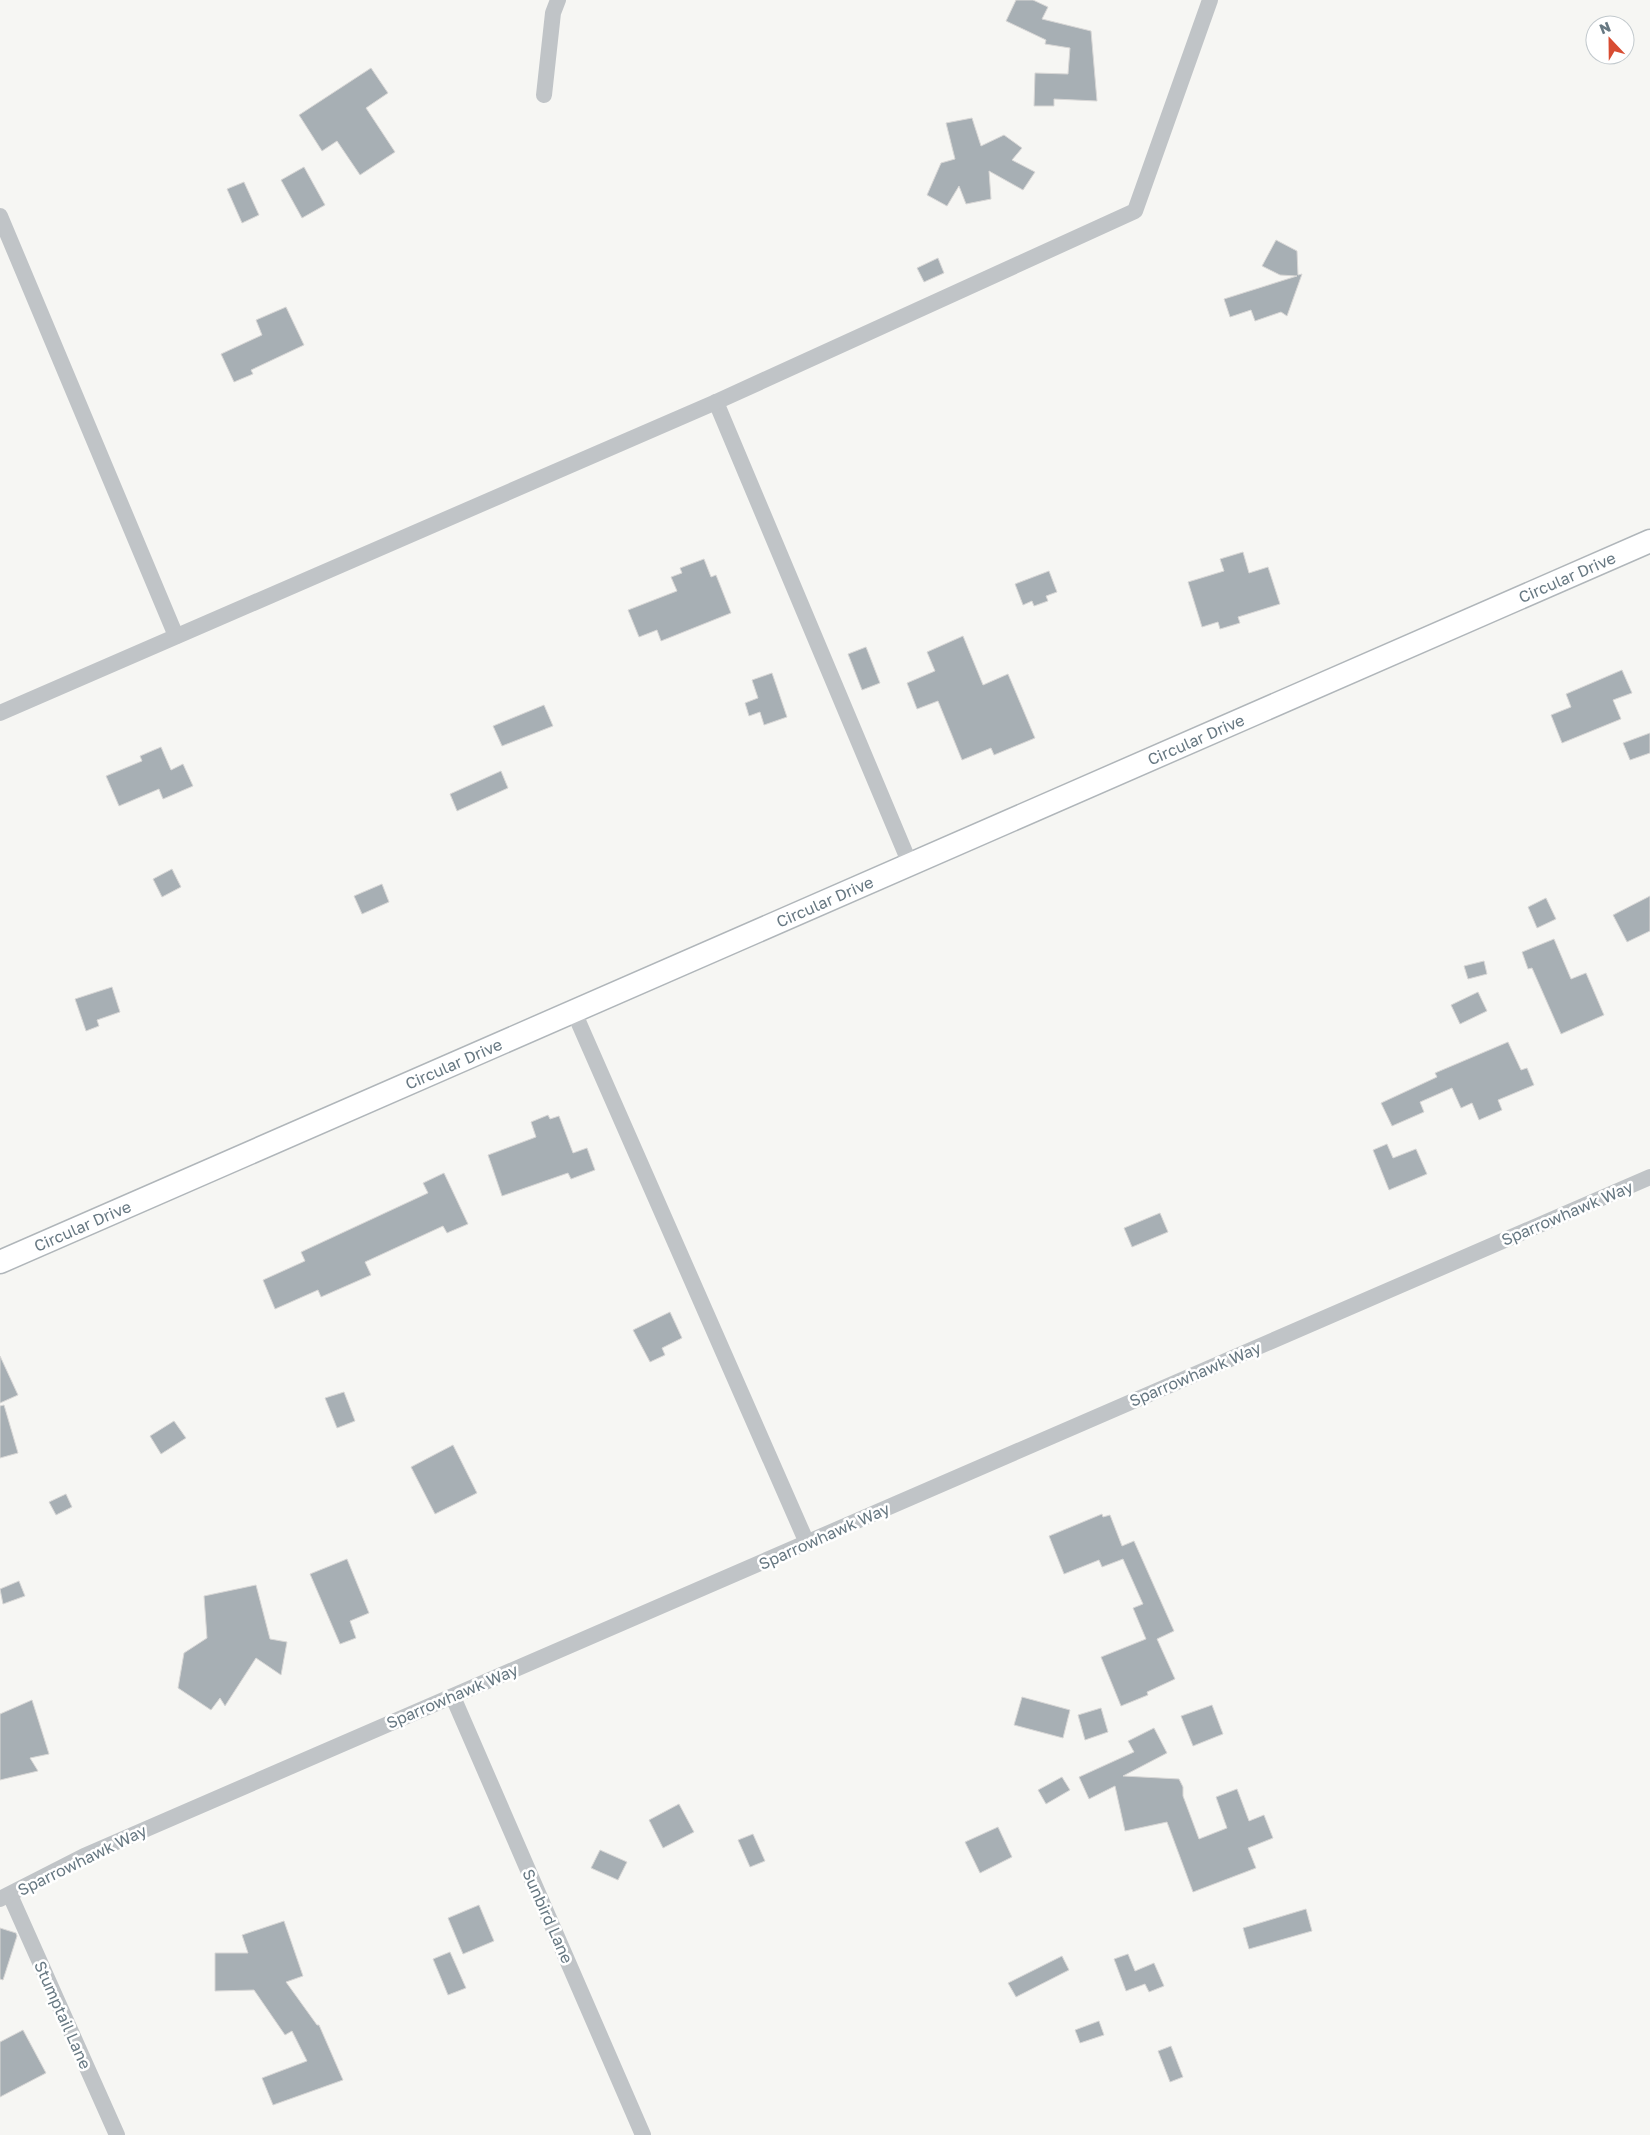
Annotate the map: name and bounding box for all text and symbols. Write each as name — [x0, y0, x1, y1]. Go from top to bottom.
north arrow — [1585, 15, 1635, 65]
text: N — [1597, 18, 1613, 37]
street label: Circular Drive — [1515, 547, 1619, 607]
street label: Circular Drive — [1144, 710, 1247, 769]
street label: Circular Drive — [773, 872, 876, 932]
street label: Circular Drive — [402, 1034, 505, 1094]
street label: Sparrowhawk Way — [1498, 1176, 1636, 1250]
street label: Circular Drive — [31, 1196, 134, 1256]
street label: Sparrowhawk Way — [1126, 1337, 1264, 1411]
street label: Sparrowhawk Way — [756, 1498, 892, 1574]
street label: Sparrowhawk Way — [383, 1659, 521, 1733]
street label: Sparrowhawk Way — [14, 1820, 150, 1900]
street label: Sunbird Lane — [518, 1866, 578, 1966]
street label: Stumptail Lane — [30, 1958, 96, 2072]

